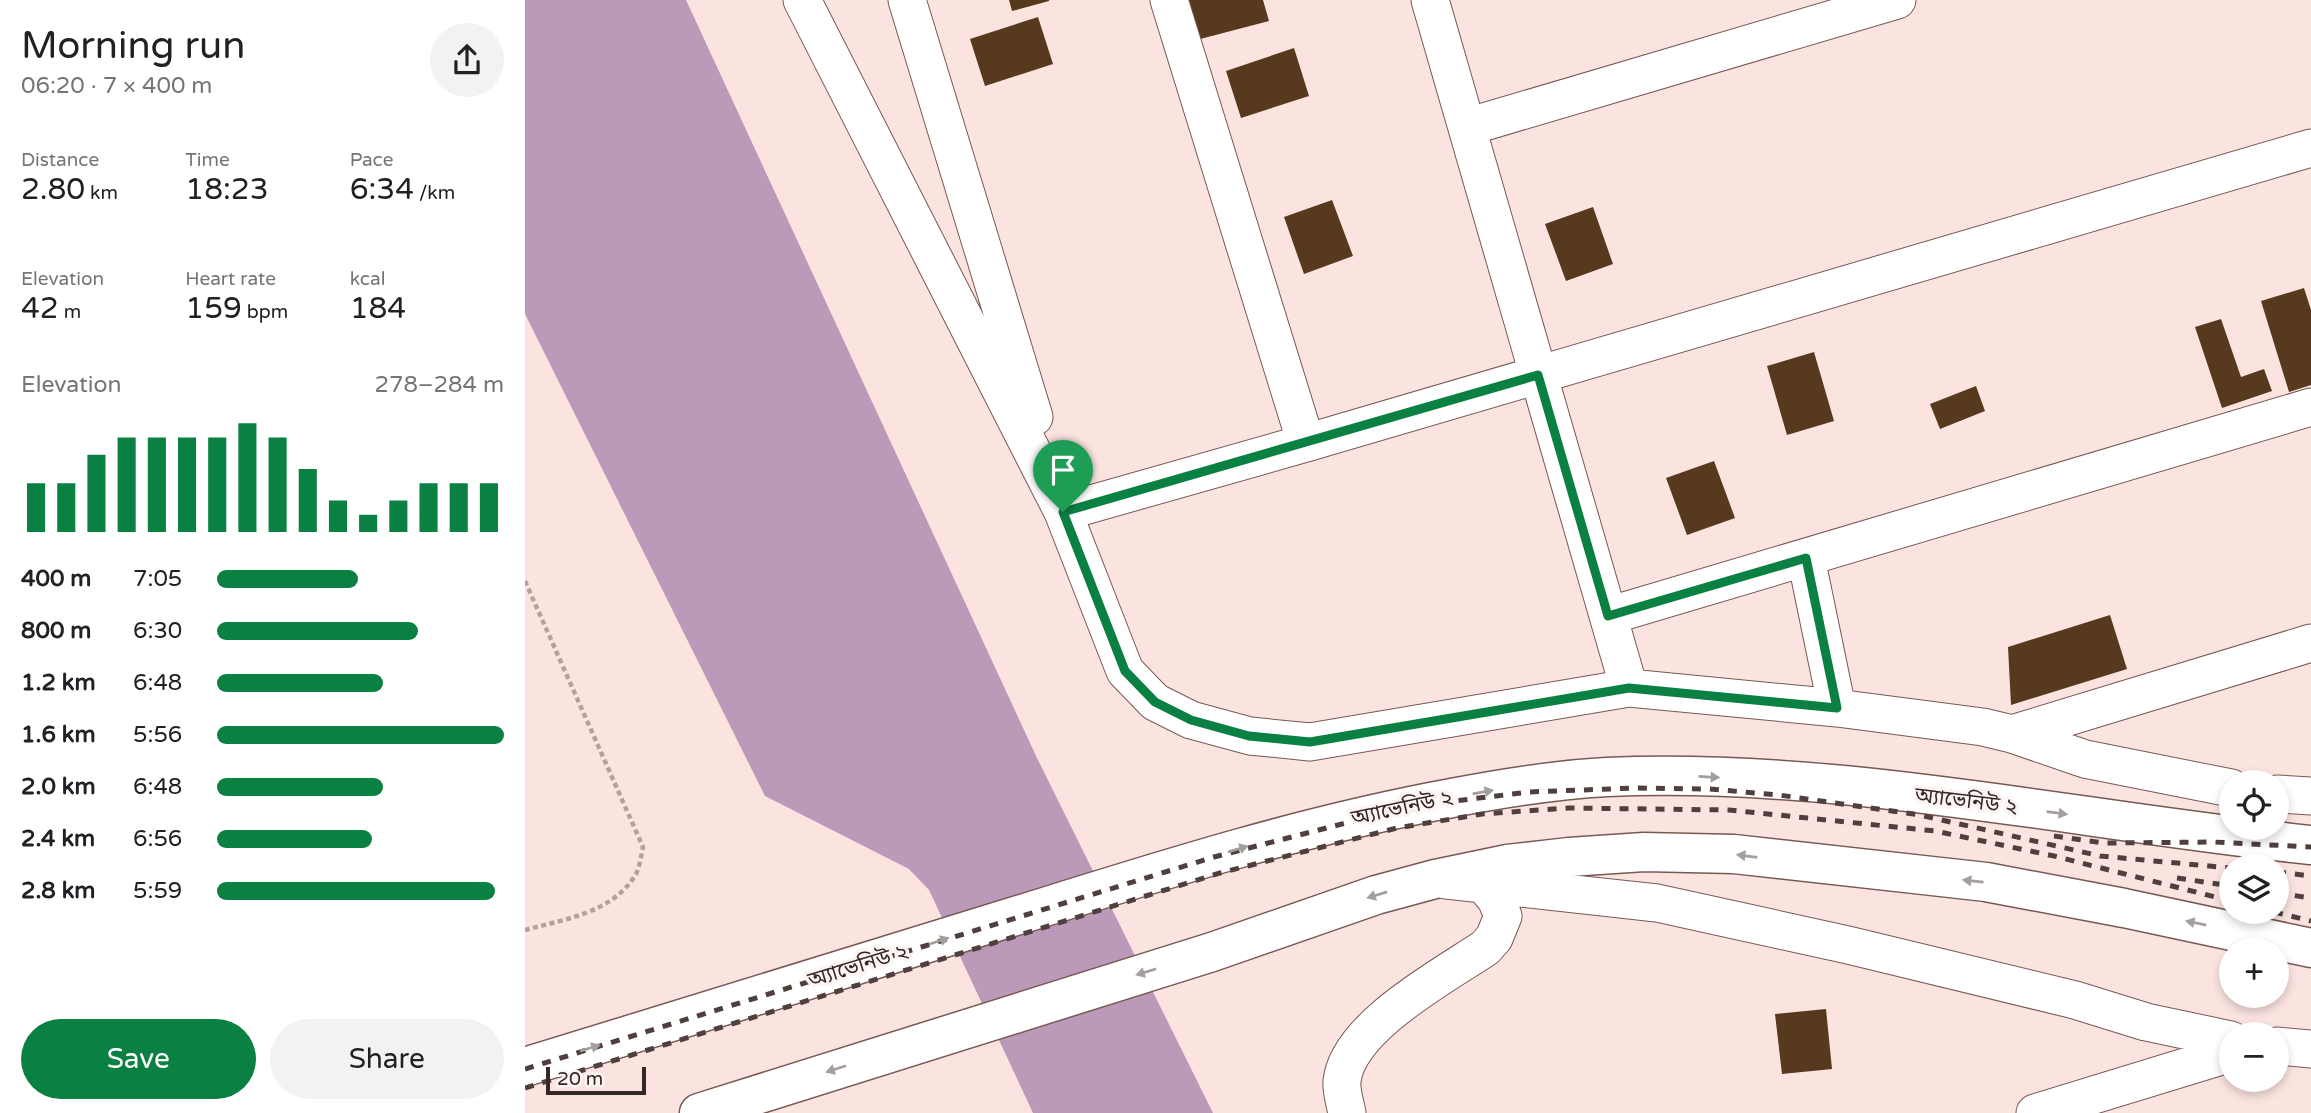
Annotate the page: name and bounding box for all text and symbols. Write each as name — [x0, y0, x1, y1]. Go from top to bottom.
text: Morning run — [21, 23, 245, 69]
button: share — [430, 23, 504, 97]
text: 06:20 · 7 × 400 m — [21, 72, 212, 100]
text: Distance — [21, 149, 99, 171]
text: Time — [185, 149, 230, 171]
text: Pace — [350, 149, 393, 171]
text: 2.80 — [21, 171, 85, 208]
text: 18:23 — [185, 171, 269, 208]
text: 6:34 — [350, 171, 414, 208]
text: km — [85, 182, 118, 204]
text: /km — [414, 182, 455, 204]
text: Elevation — [21, 268, 104, 290]
text: Heart rate — [185, 268, 276, 290]
text: kcal — [350, 268, 385, 290]
text: 42 — [21, 290, 59, 327]
text: 159 — [185, 290, 242, 327]
text: 184 — [350, 290, 406, 327]
text: m — [59, 301, 81, 323]
text: bpm — [242, 301, 288, 323]
text: Elevation — [21, 371, 122, 399]
text: 278–284 m — [375, 371, 504, 399]
pin — [1033, 440, 1093, 512]
icon: arrive — [1044, 451, 1082, 489]
text: 400 m — [21, 565, 91, 593]
text: 7:05 — [133, 565, 182, 593]
text: 800 m — [21, 617, 91, 645]
text: 6:30 — [133, 617, 182, 645]
text: 1.2 km — [21, 669, 96, 697]
text: 6:48 — [133, 669, 182, 697]
text: 1.6 km — [21, 721, 96, 749]
text: 5:56 — [133, 721, 182, 749]
map controls — [2219, 770, 2289, 1092]
button: locate — [2219, 770, 2289, 840]
one-way arrow — [1699, 772, 1721, 783]
text: 2.0 km — [21, 773, 96, 801]
text: 6:48 — [133, 773, 182, 801]
street label: অ্যাভেনিউ ২ — [1912, 782, 2019, 820]
street label: অ্যাভেনিউ ২ — [1348, 785, 1456, 831]
one-way arrow — [1472, 786, 1494, 797]
one-way arrow — [2047, 808, 2069, 819]
text: 2.4 km — [21, 825, 95, 853]
text: 6:56 — [133, 825, 182, 853]
one-way arrow — [1227, 843, 1249, 854]
one-way arrow — [1736, 850, 1758, 861]
button: layers — [2219, 854, 2289, 924]
one-way arrow — [1962, 875, 1984, 886]
text: 2.8 km — [21, 877, 95, 905]
text: 5:59 — [133, 877, 182, 905]
one-way arrow — [1366, 891, 1387, 901]
one-way arrow — [2185, 918, 2207, 929]
one-way arrow — [928, 935, 949, 945]
button: + — [2219, 938, 2289, 1008]
street label: অ্যাভেনিউ ২ — [804, 939, 912, 993]
one-way arrow — [1136, 968, 1157, 978]
button: Save — [21, 1019, 256, 1099]
button: Share — [270, 1019, 504, 1099]
button: − — [2219, 1022, 2289, 1092]
one-way arrow — [580, 1042, 601, 1052]
scale bar — [546, 1064, 646, 1096]
one-way arrow — [825, 1064, 846, 1075]
text: 20 m — [557, 1068, 603, 1090]

